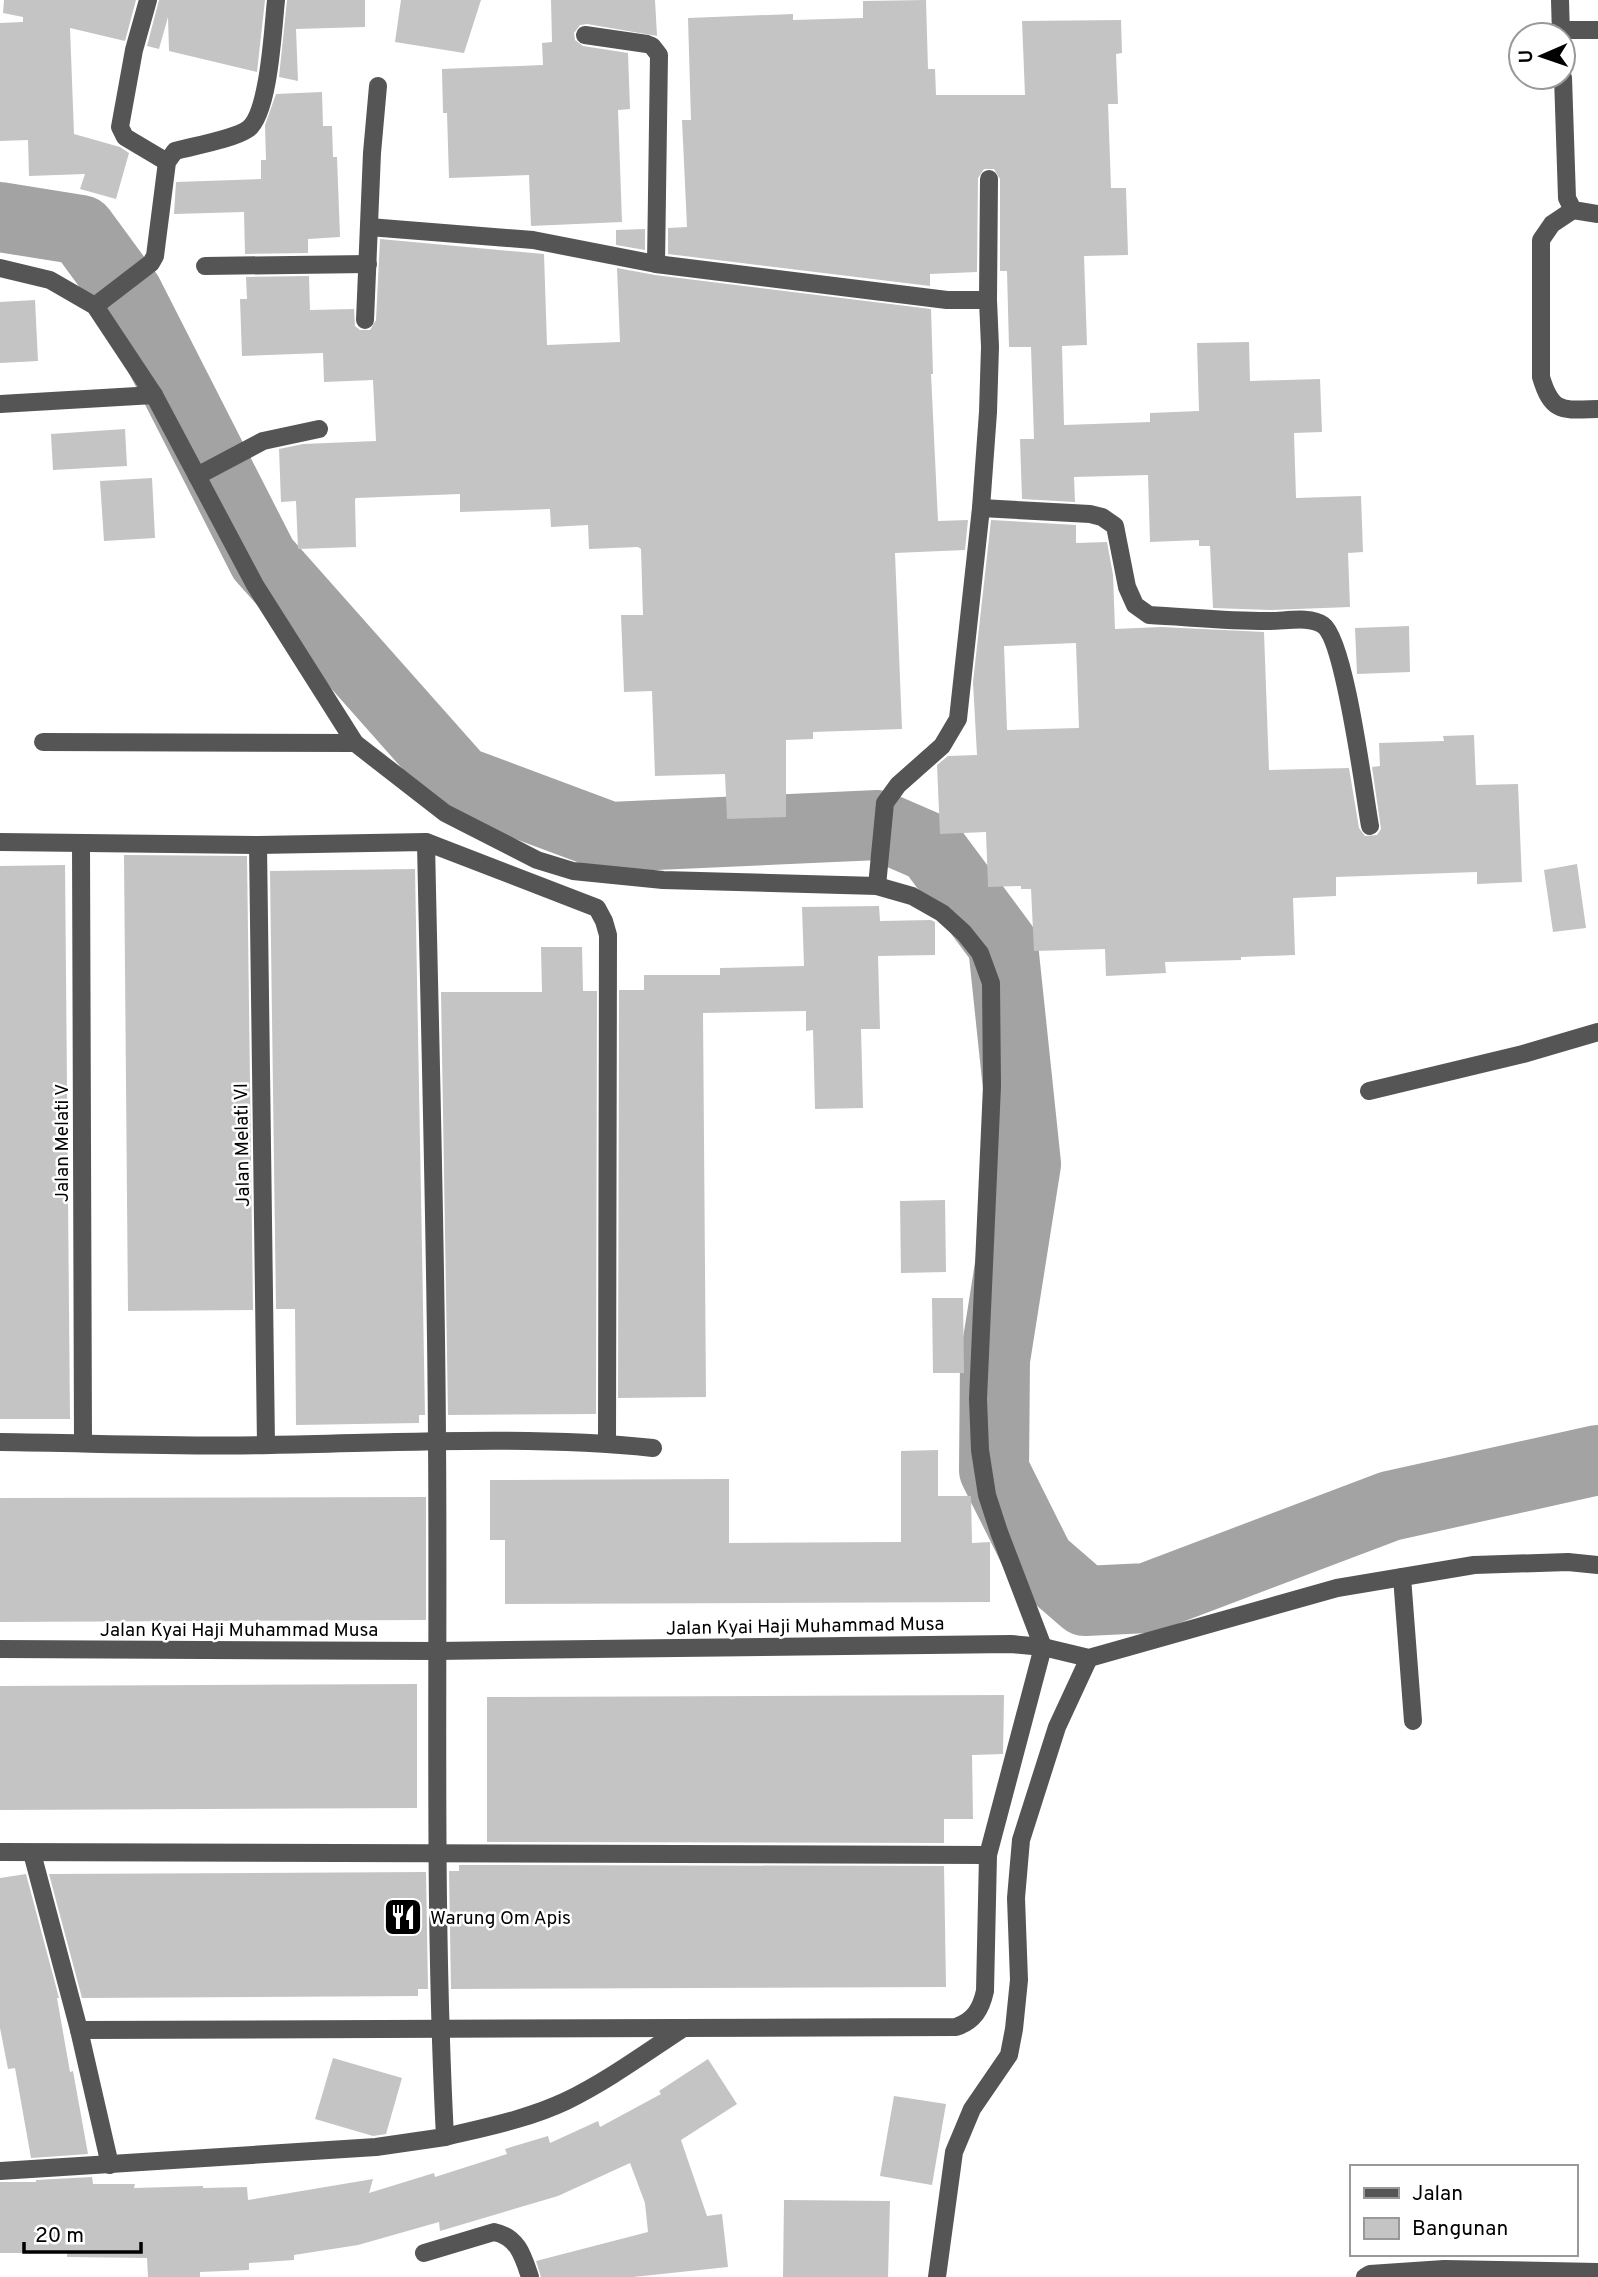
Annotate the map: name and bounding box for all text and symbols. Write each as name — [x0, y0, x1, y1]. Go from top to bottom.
north arrow — [1507, 21, 1577, 91]
text: U — [1515, 49, 1539, 64]
street label: Jalan Melati VI — [230, 1083, 256, 1207]
street label: Jalan Melati V — [51, 1084, 75, 1202]
street label: Jalan Kyai Haji Muhammad Musa — [666, 1613, 944, 1641]
street label: Jalan Kyai Haji Muhammad Musa — [100, 1619, 378, 1643]
restaurant icon: Warung Om Apis — [382, 1896, 424, 1938]
place label: Warung Om Apis — [430, 1907, 571, 1931]
legend — [1350, 2165, 1577, 2256]
text: Jalan — [1412, 2181, 1463, 2208]
scale bar — [24, 2210, 142, 2254]
text: Bangunan — [1412, 2216, 1508, 2243]
text: 20 m — [35, 2223, 84, 2250]

